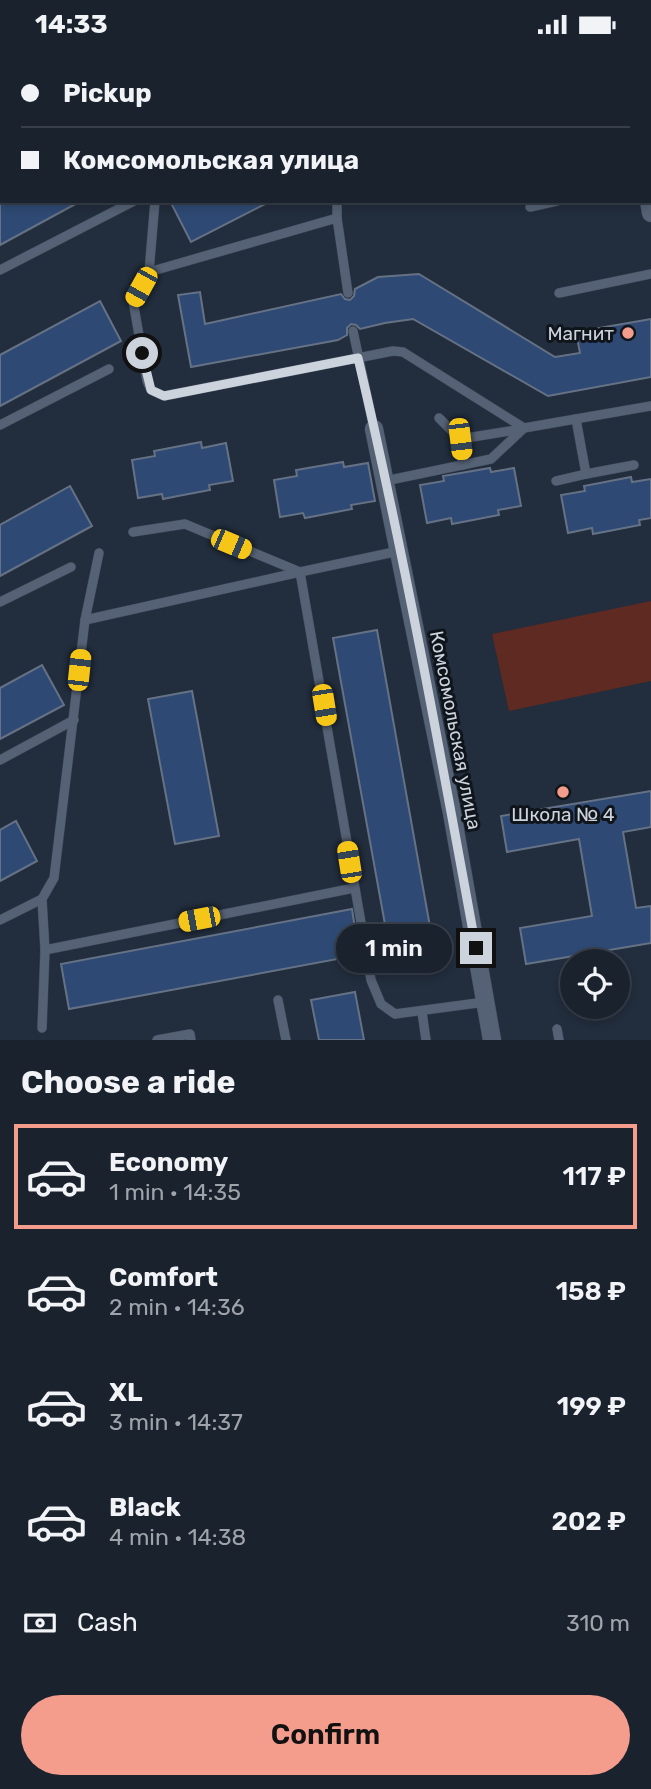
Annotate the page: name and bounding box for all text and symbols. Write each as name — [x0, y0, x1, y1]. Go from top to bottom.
text: 14:33 — [35, 9, 108, 40]
text: Pickup — [63, 78, 152, 109]
text: Комсомольская улица — [63, 145, 359, 176]
car — [122, 264, 161, 310]
place label: Магнит — [547, 322, 614, 345]
marker: Магнит — [620, 325, 636, 341]
route start — [126, 337, 158, 369]
car — [448, 417, 473, 461]
car — [208, 526, 255, 562]
street label: Комсомольская улица — [425, 629, 486, 831]
car — [67, 648, 92, 692]
car — [311, 683, 338, 727]
marker: Школа № 4 — [555, 784, 571, 800]
place label: Школа № 4 — [511, 803, 615, 826]
car — [336, 840, 363, 884]
car — [177, 905, 222, 933]
callout: 1 min — [336, 923, 452, 972]
route end — [460, 932, 492, 964]
text: 1 min — [365, 934, 423, 962]
map controls — [560, 949, 630, 1019]
button: locate — [560, 949, 630, 1019]
text: Choose a ride — [21, 1063, 235, 1101]
icon: car — [25, 1145, 88, 1208]
text: Economy — [109, 1147, 228, 1178]
text: 117 ₽ — [562, 1161, 626, 1192]
text: 1 min · 14:35 — [109, 1178, 241, 1206]
icon: car — [25, 1260, 88, 1323]
text: Comfort — [109, 1262, 218, 1293]
text: 158 ₽ — [556, 1276, 626, 1307]
text: 2 min · 14:36 — [109, 1293, 245, 1321]
icon: car — [25, 1375, 88, 1438]
text: XL — [109, 1377, 142, 1408]
text: 199 ₽ — [557, 1391, 626, 1422]
text: 3 min · 14:37 — [109, 1408, 243, 1436]
icon: car — [25, 1490, 88, 1553]
text: Black — [109, 1492, 181, 1523]
text: 202 ₽ — [552, 1506, 626, 1537]
text: 4 min · 14:38 — [109, 1523, 246, 1551]
icon: cash — [21, 1604, 59, 1642]
text: Cash — [77, 1607, 138, 1638]
text: 310 m — [566, 1609, 630, 1637]
button: Confirm — [21, 1695, 630, 1775]

